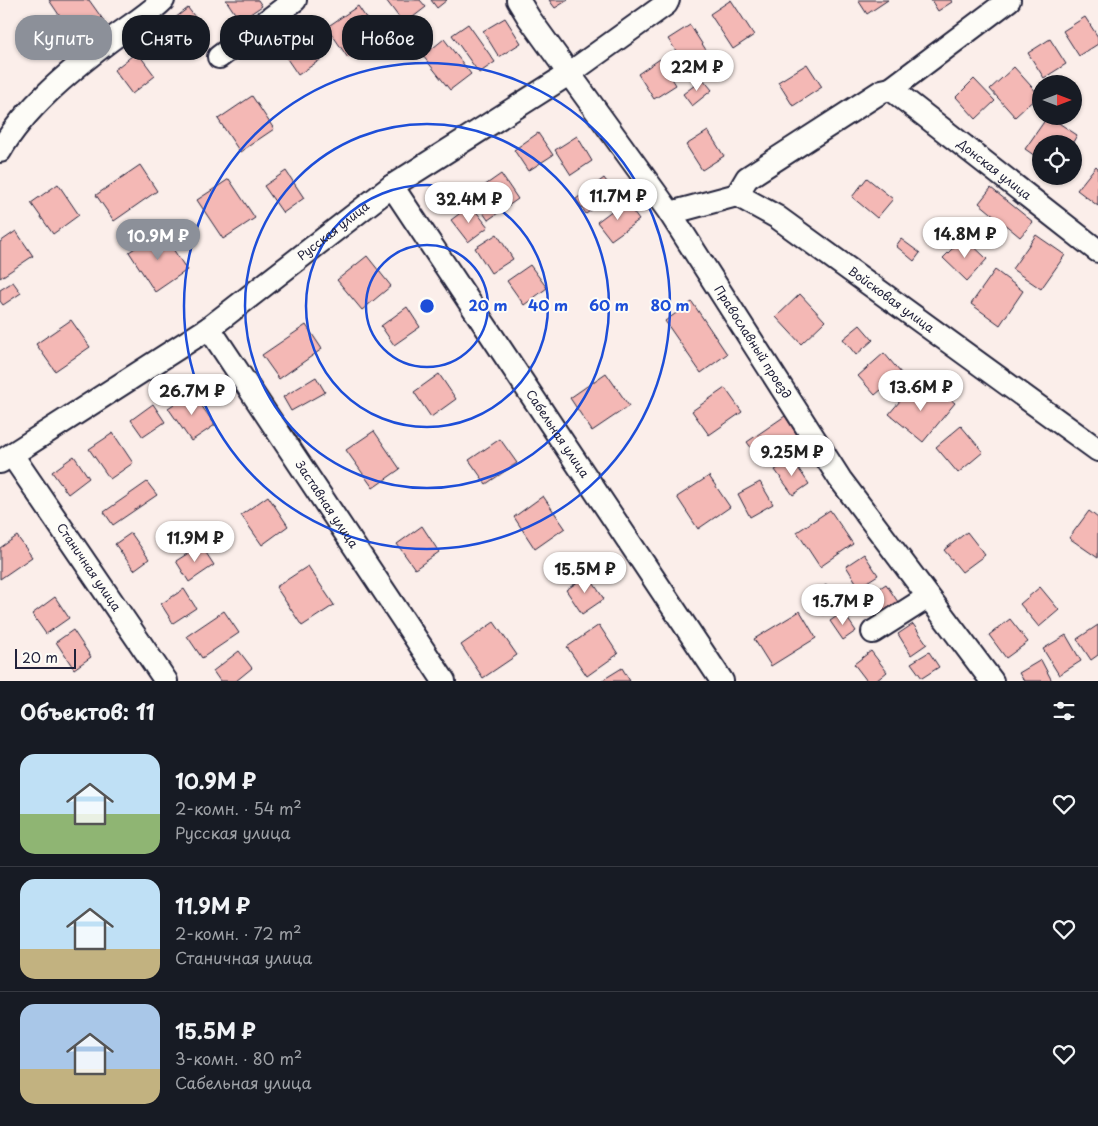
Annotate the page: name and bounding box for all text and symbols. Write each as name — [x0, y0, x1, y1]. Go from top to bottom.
chip: Купить — [15, 15, 112, 60]
chip: Снять — [122, 15, 210, 60]
chip: Фильтры — [220, 15, 332, 60]
chip: Новое — [342, 15, 433, 60]
pin: 22M ₽ — [662, 49, 732, 92]
text: 22M ₽ — [671, 54, 723, 78]
north arrow — [1032, 75, 1082, 125]
map controls — [1032, 75, 1082, 185]
street label: Донская улица — [953, 134, 1036, 204]
button: locate — [1032, 135, 1082, 185]
pin: 11.7M ₽ — [572, 178, 664, 221]
pin: 32.4M ₽ — [423, 182, 515, 224]
text: 11.7M ₽ — [589, 183, 647, 207]
text: 32.4M ₽ — [436, 186, 502, 210]
street label: Русская улица — [293, 197, 373, 264]
pin: 14.8M ₽ — [919, 216, 1011, 259]
pin: 10.9M ₽ — [112, 218, 204, 261]
text: 14.8M ₽ — [934, 221, 996, 245]
text: 10.9M ₽ — [127, 223, 189, 247]
street label: Войсковая улица — [845, 262, 939, 337]
street label: Православный проезд — [710, 281, 796, 402]
text: 20 m — [469, 293, 507, 316]
text: 40 m — [528, 293, 568, 316]
text: 60 m — [589, 293, 629, 316]
text: 80 m — [650, 293, 690, 316]
centre of rings — [418, 297, 436, 315]
pin: 13.6M ₽ — [875, 370, 967, 412]
pin: 26.7M ₽ — [146, 374, 238, 416]
text: 13.6M ₽ — [889, 374, 953, 398]
text: 26.7M ₽ — [159, 378, 225, 402]
street label: Сабельная улица — [522, 386, 594, 481]
pin: 9.25M ₽ — [746, 434, 838, 477]
text: 9.25M ₽ — [761, 439, 823, 463]
street label: Заставная улица — [291, 456, 363, 552]
street label: Станичная улица — [53, 519, 126, 615]
pin: 11.9M ₽ — [149, 520, 241, 563]
text: 11.9M ₽ — [166, 525, 224, 549]
pin: 15.5M ₽ — [539, 552, 631, 594]
text: 15.5M ₽ — [554, 556, 616, 580]
pin: 15.7M ₽ — [797, 584, 889, 626]
text: 15.7M ₽ — [812, 588, 874, 612]
scale bar — [15, 646, 76, 669]
text: 20 m — [22, 647, 58, 668]
text: Объектов: 11 — [20, 695, 155, 727]
icon: filters — [1050, 697, 1078, 725]
text: 10.9M ₽ — [175, 764, 256, 796]
icon: home — [60, 774, 120, 834]
icon: heart — [1050, 790, 1078, 818]
text: 2-комн. · 54 m² — [175, 796, 302, 820]
text: Русская улица — [175, 820, 291, 844]
text: 11.9M ₽ — [175, 889, 250, 921]
icon: home — [60, 899, 120, 959]
icon: heart — [1050, 915, 1078, 943]
text: 2-комн. · 72 m² — [175, 921, 302, 945]
text: Станичная улица — [175, 945, 312, 969]
text: 15.5M ₽ — [175, 1014, 256, 1046]
icon: home — [60, 1024, 120, 1084]
icon: heart — [1050, 1040, 1078, 1068]
text: 3-комн. · 80 m² — [175, 1046, 302, 1070]
text: Сабельная улица — [175, 1070, 311, 1094]

